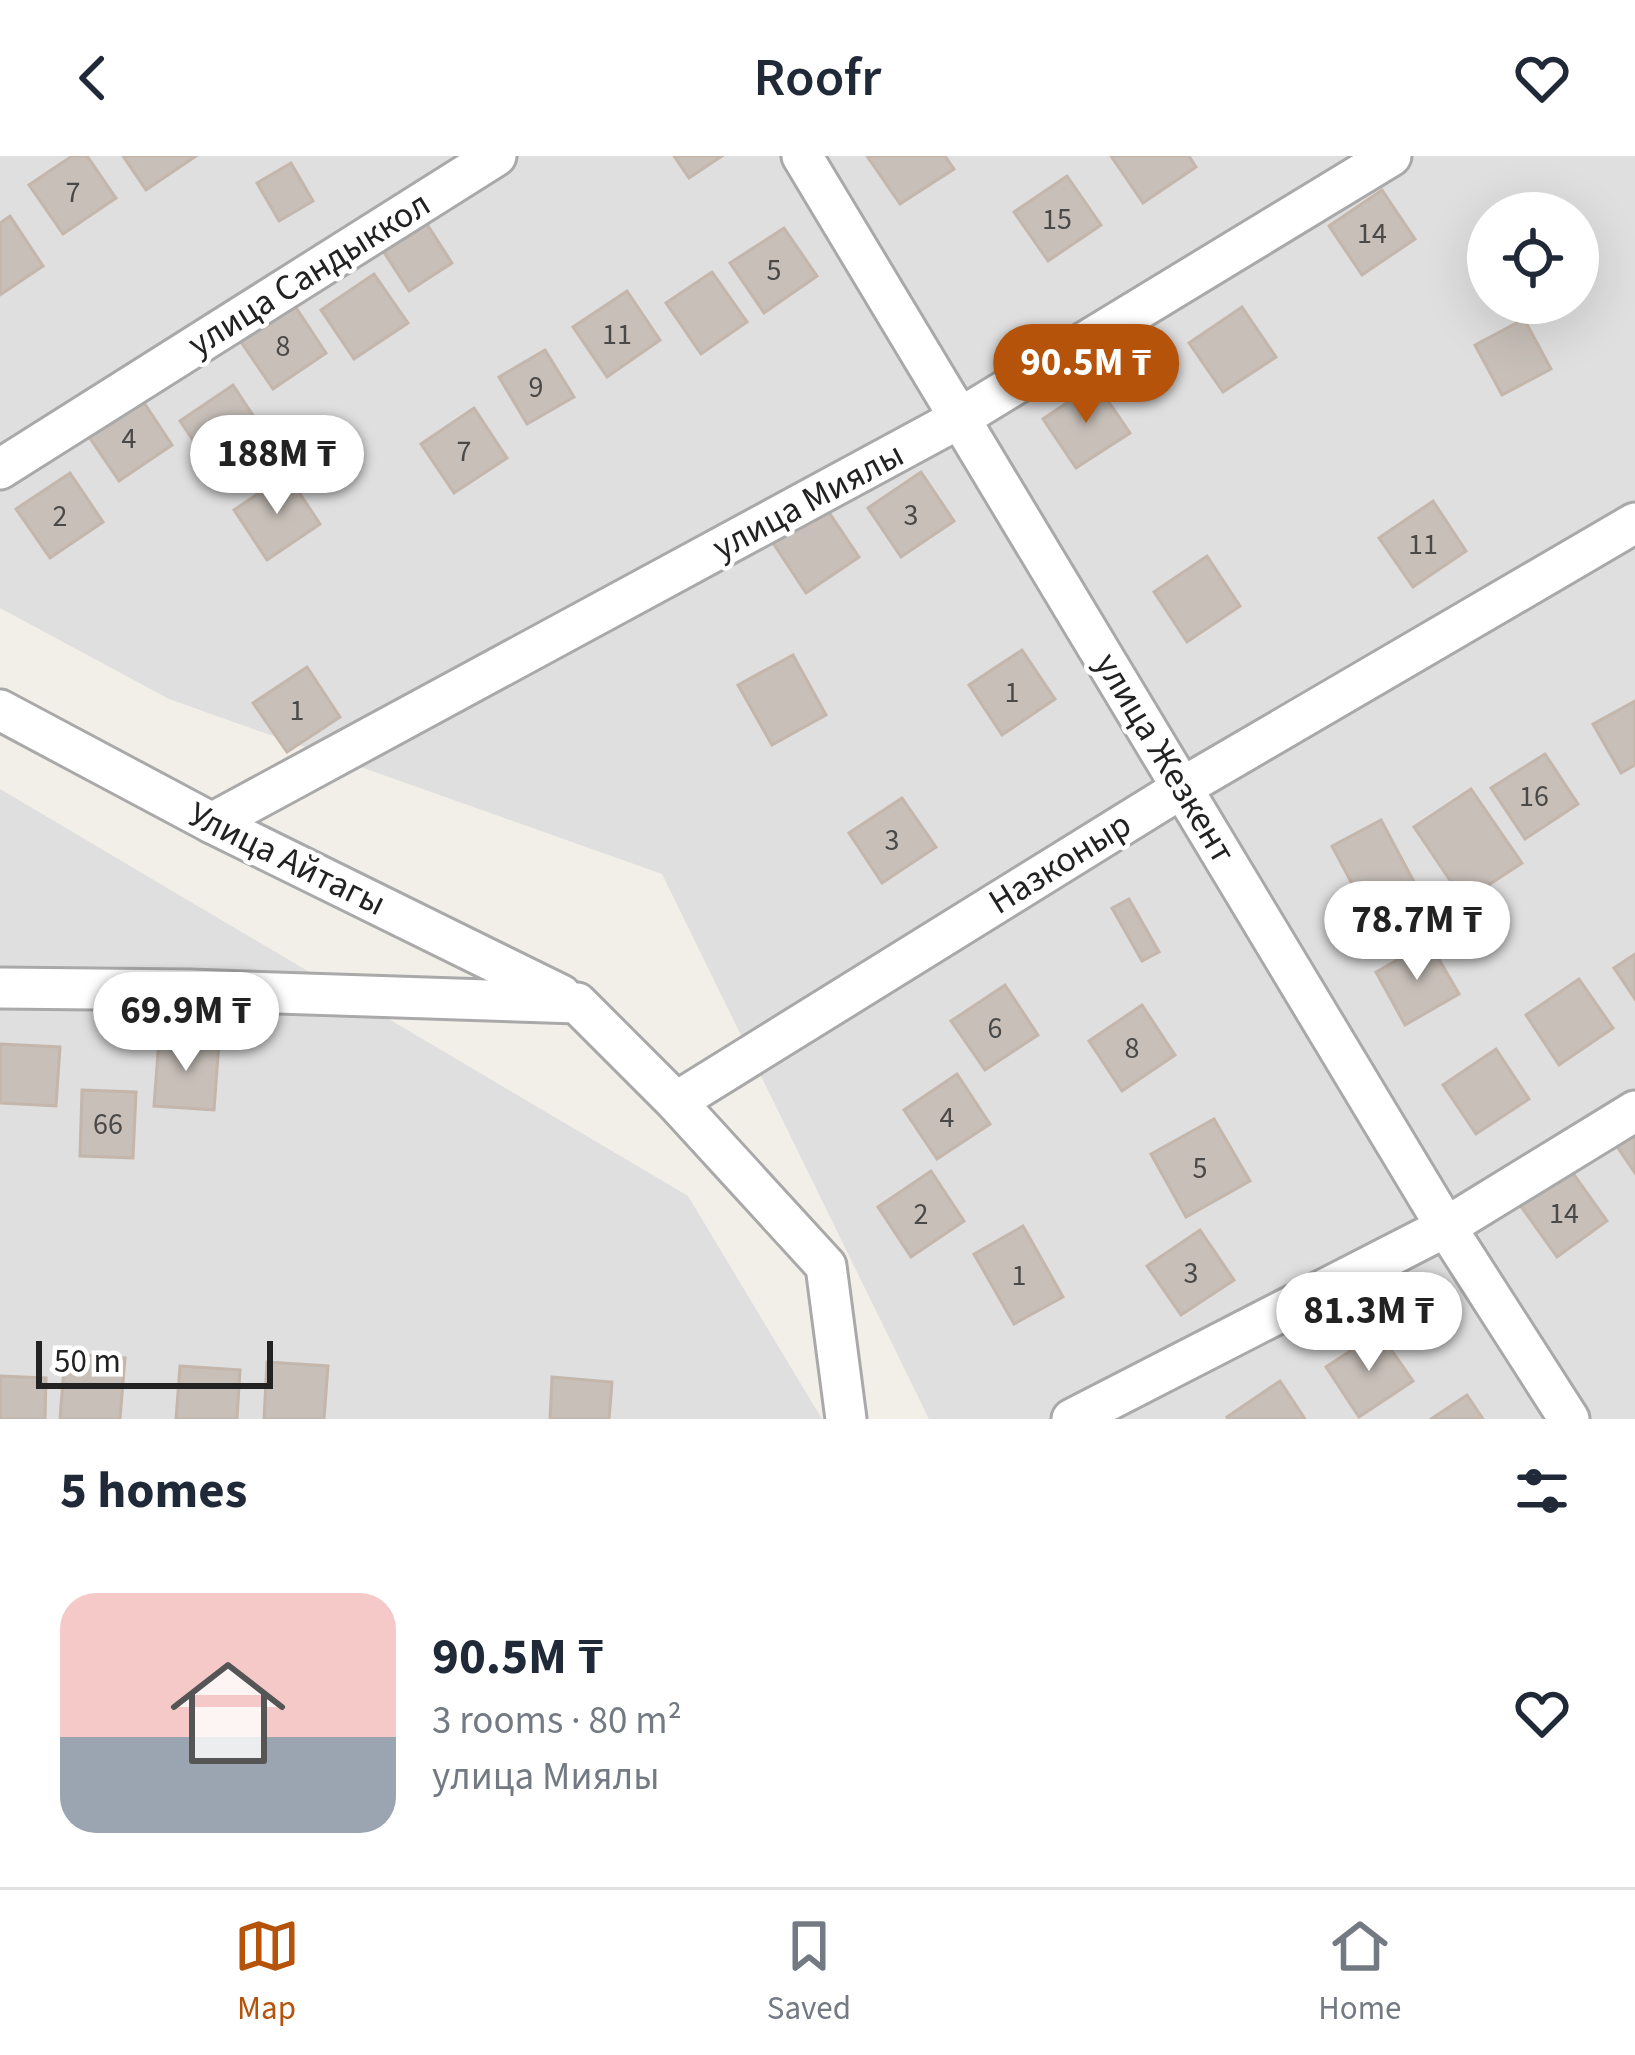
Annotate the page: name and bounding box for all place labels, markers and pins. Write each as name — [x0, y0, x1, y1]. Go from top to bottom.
pin: 90.5M ₸ — [975, 324, 1197, 426]
pin: 188M ₸ — [179, 415, 375, 517]
pin: 78.7M ₸ — [1306, 881, 1528, 983]
pin: 69.9M ₸ — [75, 972, 297, 1074]
pin: 81.3M ₸ — [1258, 1272, 1480, 1374]

